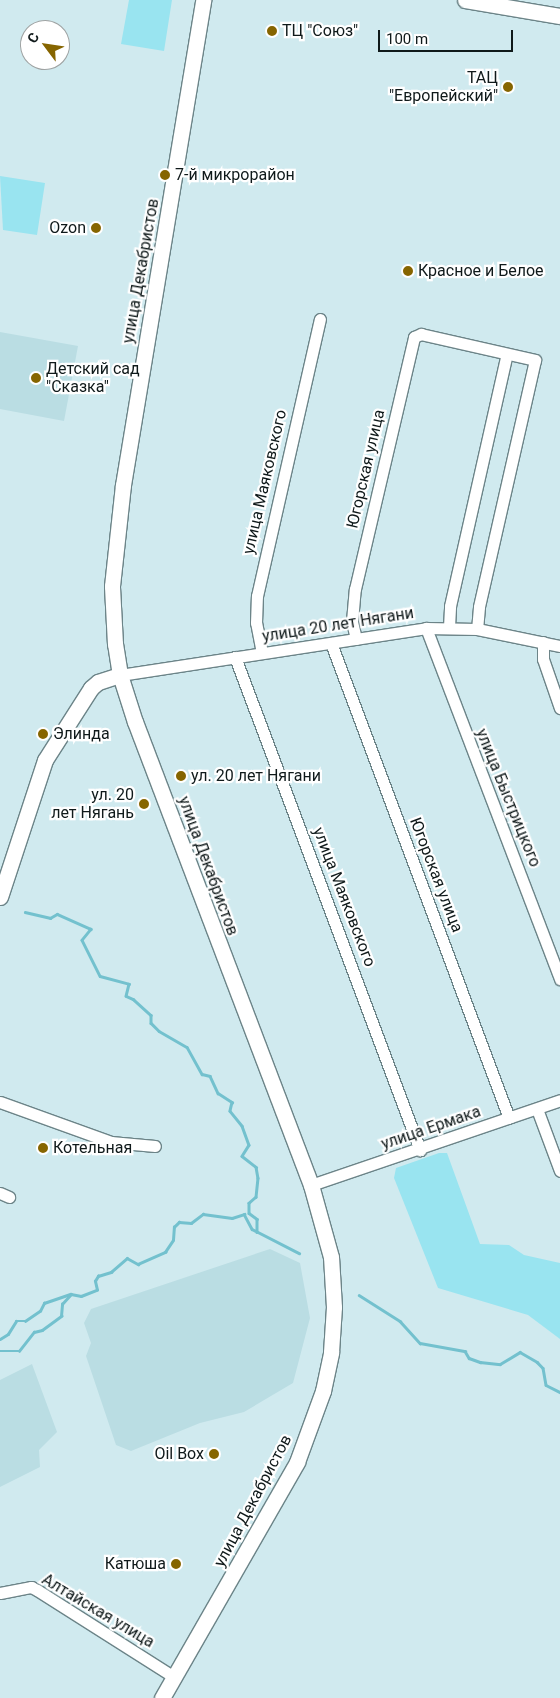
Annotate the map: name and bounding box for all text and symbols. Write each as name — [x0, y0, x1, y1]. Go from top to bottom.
north arrow — [20, 20, 70, 70]
scale bar — [380, 20, 515, 52]
place label: ТЦ "Союз" — [282, 21, 358, 41]
marker: ТЦ "Союз" — [266, 25, 278, 37]
text: С — [24, 30, 42, 46]
text: 100 m — [386, 30, 428, 48]
place label: ТАЦ "Европейский" — [389, 68, 498, 106]
marker: ТАЦ "Европейский" — [502, 81, 514, 93]
place label: 7-й микрорайон — [175, 165, 295, 185]
marker: 7-й микрорайон — [159, 169, 171, 181]
street label: улица Декабристов — [119, 197, 163, 345]
place label: Ozon — [49, 218, 86, 238]
marker: Ozon — [90, 222, 102, 234]
place label: Красное и Белое — [418, 261, 544, 281]
marker: Красное и Белое — [402, 265, 414, 277]
place label: Детский сад "Сказка" — [46, 359, 140, 397]
marker: Детский сад "Сказка" — [30, 372, 42, 384]
street label: улица Маяковского — [239, 408, 291, 556]
street label: Югорская улица — [343, 408, 389, 530]
street label: улица 20 лет Нягани — [261, 604, 415, 646]
place label: Элинда — [53, 724, 110, 744]
street label: улица Быстрицкого — [471, 726, 545, 870]
marker: Элинда — [37, 728, 49, 740]
place label: ул. 20 лет Нягани — [191, 766, 321, 786]
marker: ул. 20 лет Нягани — [175, 770, 187, 782]
place label: ул. 20 лет Нягань — [51, 785, 134, 823]
street label: улица Декабристов — [174, 794, 242, 938]
marker: ул. 20 лет Нягань — [138, 798, 150, 810]
street label: Югорская улица — [405, 815, 467, 935]
street label: улица Маяковского — [309, 825, 379, 969]
street label: улица Ермака — [379, 1102, 483, 1154]
place label: Котельная — [53, 1138, 132, 1158]
marker: Котельная — [37, 1142, 49, 1154]
street label: улица Декабристов — [210, 1432, 296, 1570]
place label: Oil Box — [154, 1444, 204, 1464]
marker: Oil Box — [208, 1448, 220, 1460]
place label: Катюша — [105, 1554, 166, 1574]
marker: Катюша — [170, 1558, 182, 1570]
street label: Алтайская улица — [38, 1570, 158, 1652]

